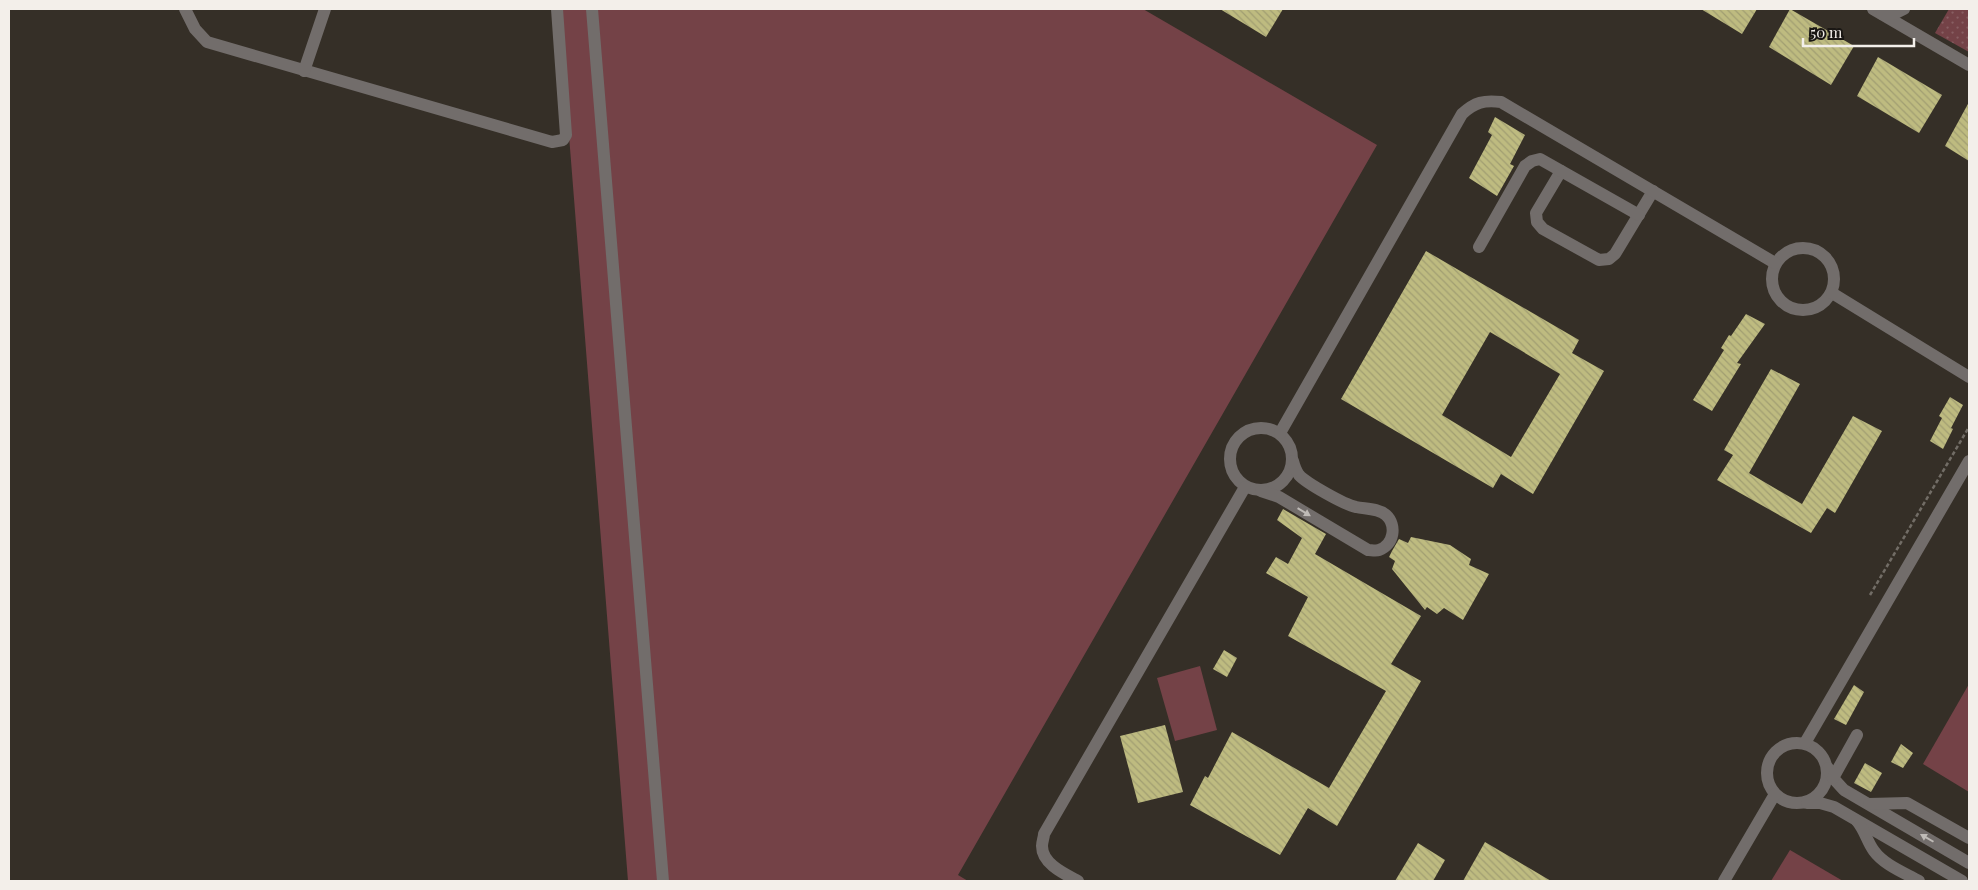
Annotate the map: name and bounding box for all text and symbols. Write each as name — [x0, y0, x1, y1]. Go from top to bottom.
scale bar — [1803, 15, 1914, 47]
text: 50 m — [1810, 22, 1843, 42]
one-way arrow — [1298, 507, 1311, 516]
one-way arrow — [1920, 834, 1935, 842]

